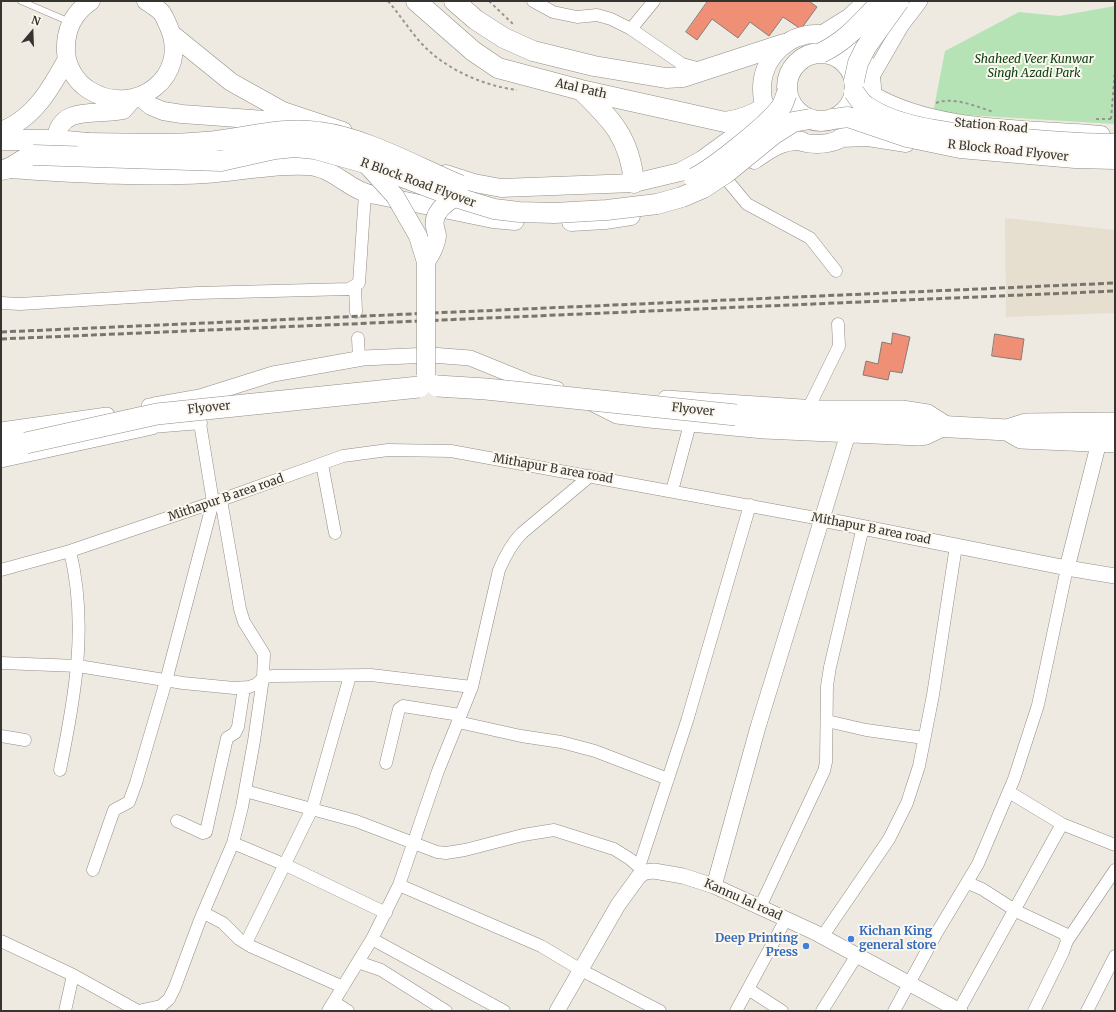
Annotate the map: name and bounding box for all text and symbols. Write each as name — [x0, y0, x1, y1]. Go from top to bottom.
north arrow — [12, 12, 52, 52]
text: N — [30, 13, 42, 29]
park label: Shaheed Veer Kunwar Singh Azadi Park — [974, 53, 1094, 81]
street label: Atal Path — [554, 76, 608, 102]
street label: Station Road — [954, 116, 1028, 136]
street label: R Block Road Flyover — [947, 137, 1069, 165]
street label: R Block Road Flyover — [358, 155, 478, 211]
street label: Flyover — [187, 399, 231, 417]
street label: Flyover — [671, 401, 715, 419]
street label: Mithapur B area road — [492, 451, 614, 487]
street label: Mithapur B area road — [166, 471, 286, 525]
street label: Mithapur B area road — [810, 510, 932, 548]
street label: Kannu lal road — [702, 876, 784, 924]
place label: Kichan King general store — [859, 925, 936, 953]
place label: Deep Printing Press — [715, 932, 798, 960]
marker: Kichan King general store — [846, 934, 856, 944]
marker: Deep Printing Press — [801, 941, 811, 951]

